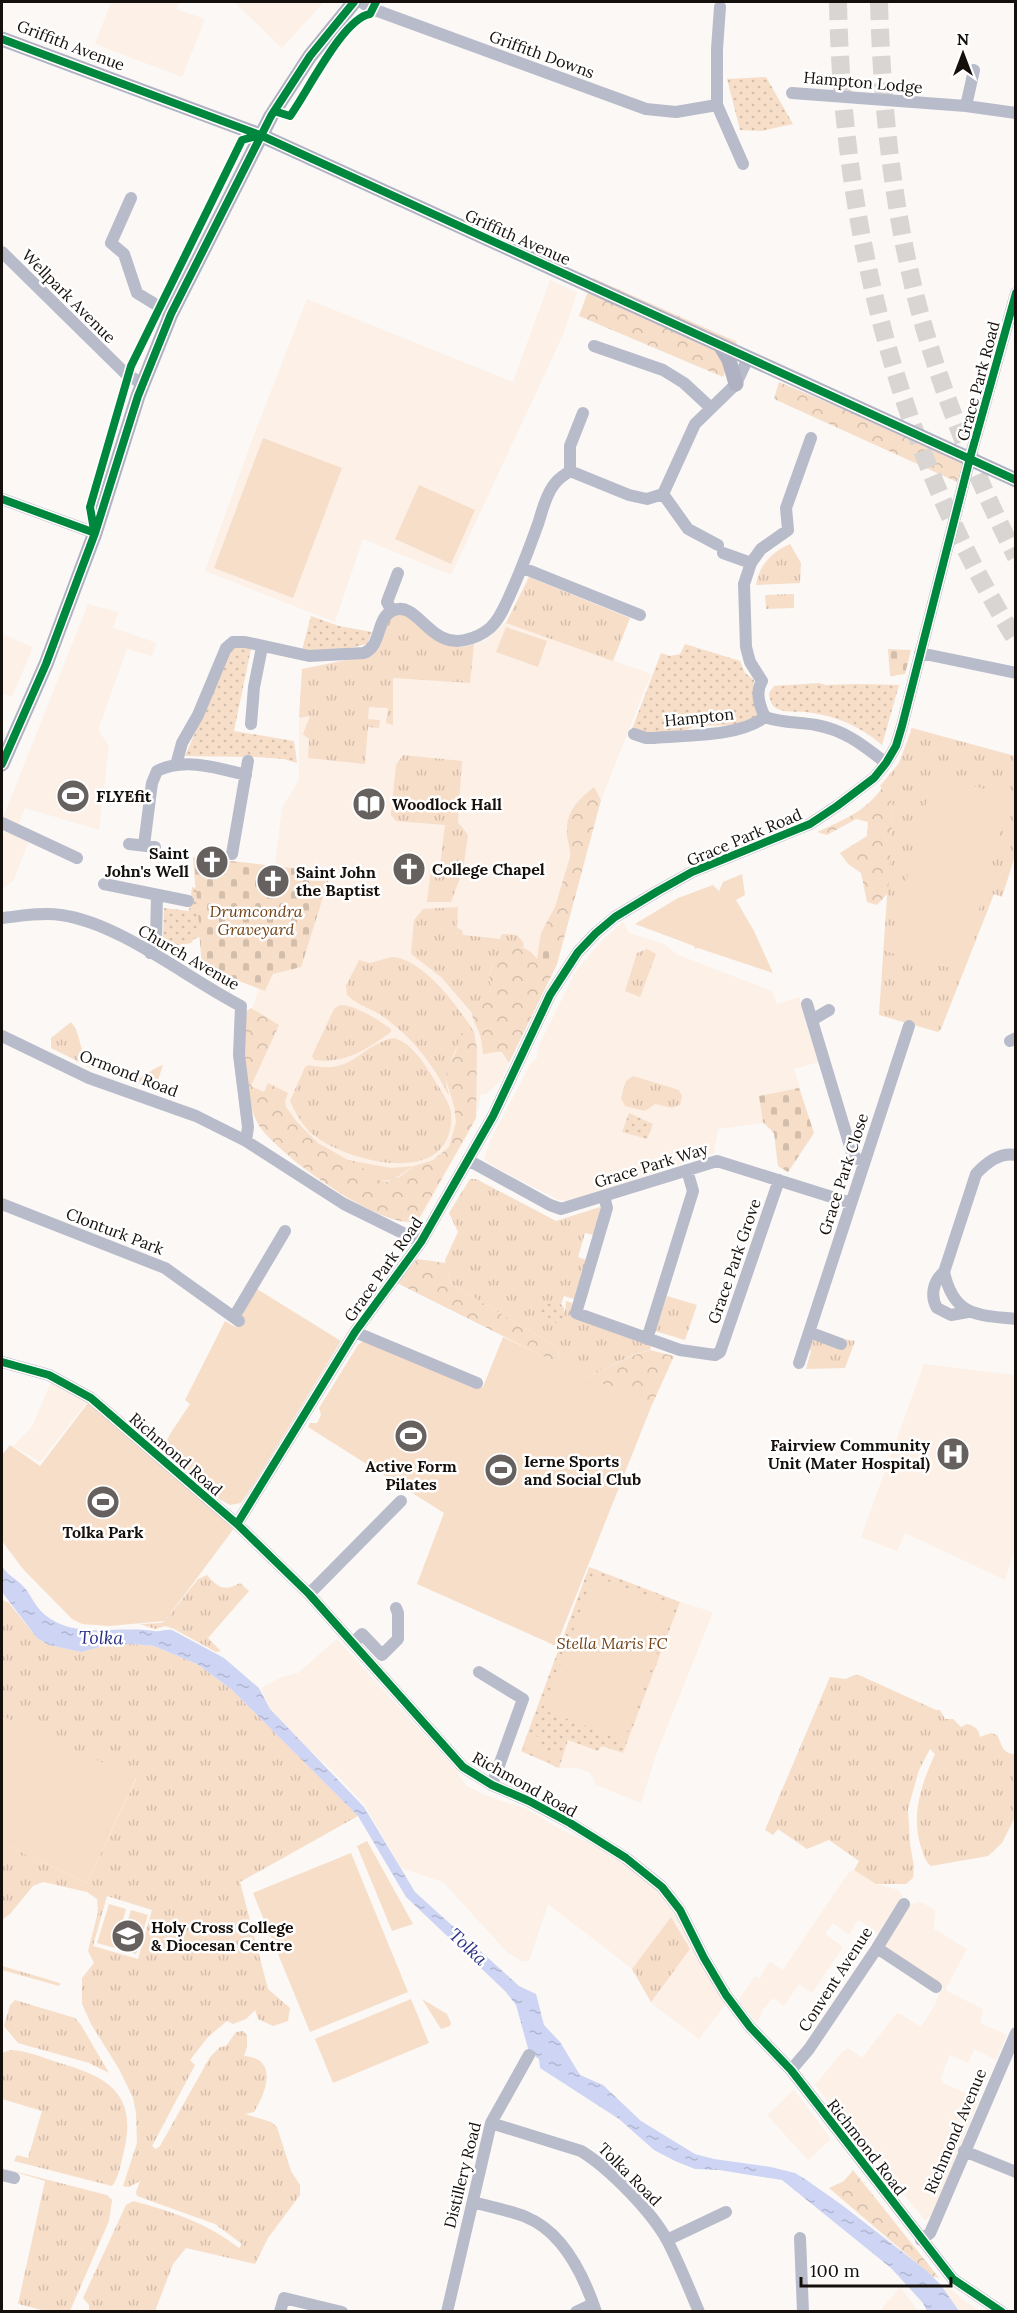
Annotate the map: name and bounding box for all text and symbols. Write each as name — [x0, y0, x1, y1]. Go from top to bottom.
street label: Griffith Avenue — [14, 15, 128, 75]
north arrow — [933, 24, 993, 84]
street label: Griffith Downs — [487, 26, 597, 82]
text: N — [957, 29, 969, 49]
street label: Hampton Lodge — [803, 67, 924, 97]
street label: Griffith Avenue — [462, 205, 574, 269]
street label: Wellpark Avenue — [18, 245, 120, 347]
street label: Grace Park Road — [952, 319, 1004, 443]
street label: Hampton — [663, 703, 735, 731]
sports icon: FLYEfit — [55, 778, 91, 814]
place label: FLYEfit — [96, 786, 152, 806]
library icon: Woodlock Hall — [351, 786, 387, 822]
place label: Woodlock Hall — [392, 794, 502, 814]
street label: Grace Park Road — [683, 804, 805, 870]
place label: Saint John's Well — [105, 843, 189, 881]
church icon: Saint John's Well — [194, 844, 230, 880]
church icon: College Chapel — [391, 851, 427, 887]
place label: College Chapel — [432, 859, 545, 879]
place label: Saint John the Baptist — [296, 862, 381, 900]
church icon: Saint John the Baptist — [255, 863, 291, 899]
park label: Drumcondra Graveyard — [209, 901, 303, 939]
street label: Church Avenue — [135, 920, 244, 994]
street label: Ormond Road — [77, 1045, 181, 1101]
street label: Grace Park Close — [814, 1110, 872, 1238]
street label: Grace Park Way — [592, 1138, 711, 1192]
street label: Grace Park Grove — [703, 1196, 765, 1326]
street label: Clonturk Park — [63, 1203, 167, 1259]
street label: Grace Park Road — [339, 1212, 427, 1325]
street label: Richmond Road — [125, 1408, 227, 1500]
sports icon: Active Form Pilates — [393, 1418, 429, 1454]
place label: Fairview Community Unit (Mater Hospital) — [768, 1435, 930, 1474]
hospital icon: Fairview Community Unit (Mater Hospital) — [935, 1436, 971, 1472]
place label: Ierne Sports and Social Club — [524, 1451, 641, 1489]
sports icon: Ierne Sports and Social Club — [483, 1452, 519, 1488]
place label: Active Form Pilates — [365, 1456, 457, 1494]
sports icon: Tolka Park — [85, 1484, 121, 1520]
place label: Tolka Park — [62, 1522, 144, 1542]
water label: Tolka — [79, 1626, 123, 1649]
park label: Stella Maris FC — [557, 1633, 668, 1653]
street label: Richmond Road — [469, 1747, 581, 1821]
place label: Holy Cross College & Diocesan Centre — [151, 1917, 294, 1955]
school or university icon: Holy Cross College & Diocesan Centre — [110, 1918, 146, 1954]
water label: Tolka — [444, 1923, 492, 1970]
street label: Convent Avenue — [794, 1923, 877, 2035]
street label: Richmond Avenue — [920, 2065, 991, 2197]
street label: Richmond Road — [823, 2095, 911, 2200]
street label: Distillery Road — [439, 2119, 485, 2230]
street label: Tolka Road — [594, 2138, 666, 2210]
scale bar — [801, 2250, 951, 2288]
text: 100 m — [810, 2259, 860, 2282]

